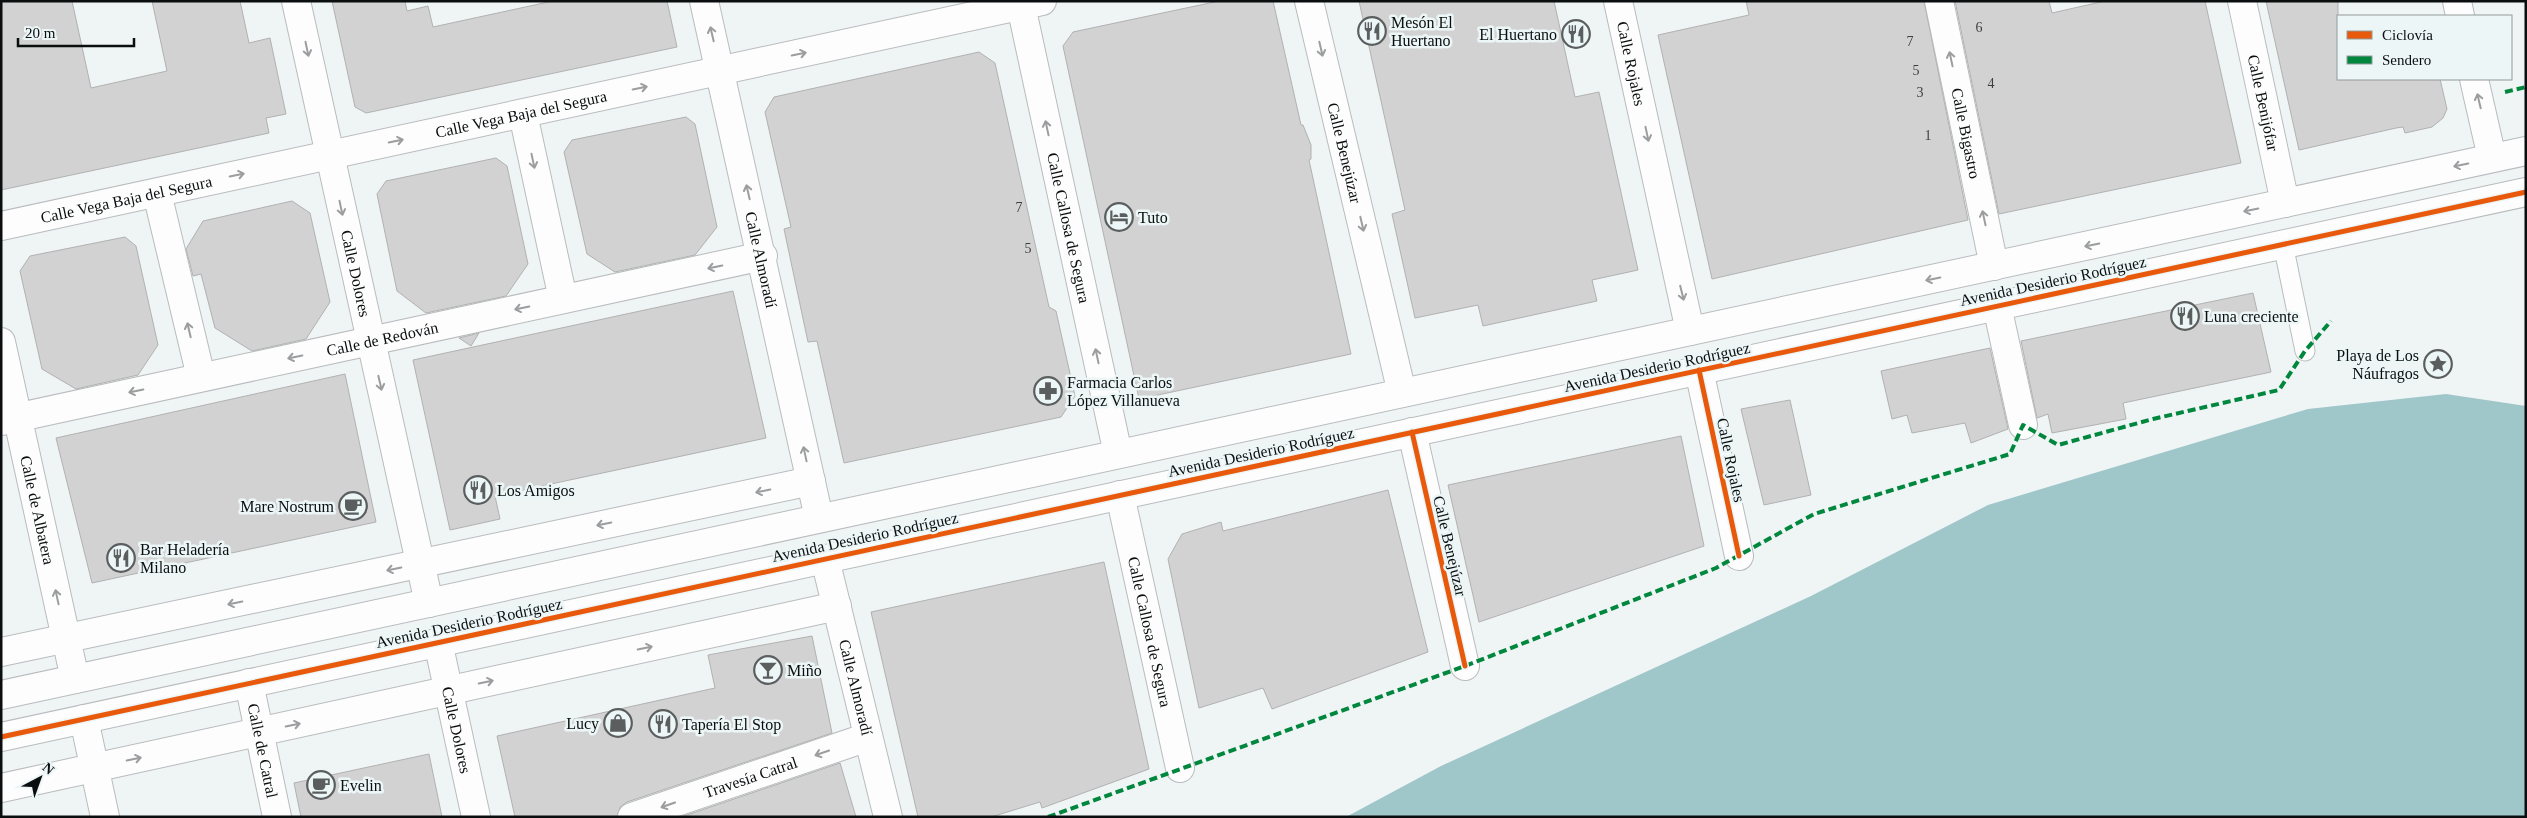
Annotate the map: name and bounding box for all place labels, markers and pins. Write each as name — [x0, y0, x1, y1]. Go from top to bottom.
place label: Mesón El Huertano — [1391, 14, 1453, 49]
restaurant icon: Mesón El Huertano — [1357, 16, 1387, 46]
restaurant icon: El Huertano — [1561, 19, 1591, 49]
place label: El Huertano — [1479, 26, 1557, 43]
hotel icon: Tuto — [1104, 202, 1134, 232]
place label: Tuto — [1138, 209, 1168, 226]
restaurant icon: Luna creciente — [2170, 301, 2200, 331]
place label: Luna creciente — [2204, 308, 2299, 325]
place label: Playa de Los Náufragos — [2336, 347, 2419, 383]
place icon: Playa de Los Náufragos — [2423, 349, 2453, 379]
place label: Farmacia Carlos López Villanueva — [1067, 374, 1180, 410]
pharmacy icon: Farmacia Carlos López Villanueva — [1033, 376, 1063, 406]
restaurant icon: Los Amigos — [463, 475, 493, 505]
place label: Los Amigos — [497, 482, 575, 500]
cafe icon: Mare Nostrum — [338, 491, 368, 521]
place label: Mare Nostrum — [240, 498, 335, 515]
place label: Bar Heladería Milano — [140, 541, 229, 576]
restaurant icon: Bar Heladería Milano — [106, 543, 136, 573]
bar icon: Miño — [753, 655, 783, 685]
place label: Miño — [787, 662, 822, 679]
shop icon: Lucy — [603, 708, 633, 738]
restaurant icon: Tapería El Stop — [648, 709, 678, 739]
place label: Lucy — [566, 715, 599, 733]
place label: Tapería El Stop — [682, 716, 781, 734]
cafe icon: Evelin — [306, 770, 336, 800]
place label: Evelin — [340, 777, 382, 794]

